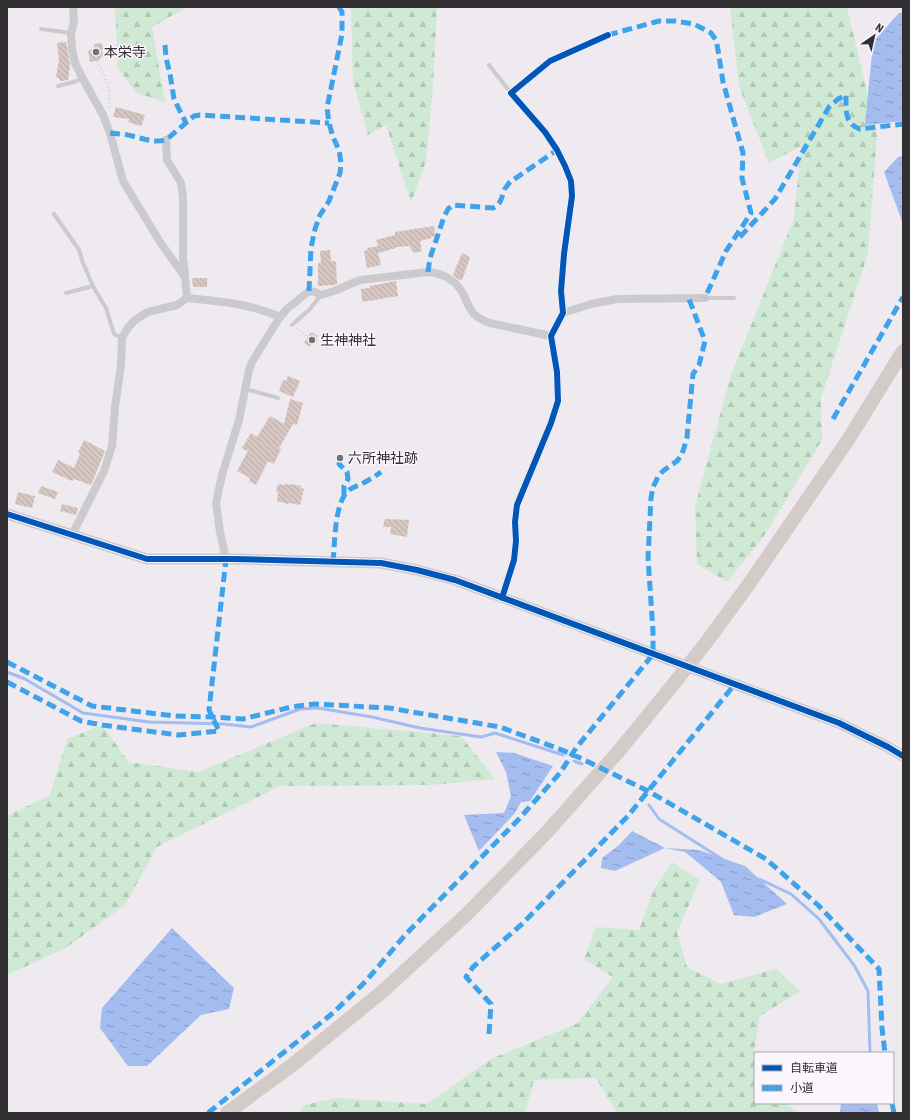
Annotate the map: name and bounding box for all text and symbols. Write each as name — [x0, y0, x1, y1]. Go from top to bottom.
north arrow — [854, 16, 894, 56]
text: N — [873, 21, 886, 36]
place label: 本栄寺 — [104, 44, 146, 60]
marker: 本栄寺 — [91, 47, 101, 57]
place label: 生神神社 — [320, 332, 376, 348]
marker: 生神神社 — [307, 335, 317, 345]
place label: 六所神社跡 — [348, 450, 418, 466]
marker: 六所神社跡 — [335, 453, 345, 463]
legend — [754, 1052, 894, 1104]
text: 自転車道 — [790, 1061, 838, 1075]
text: 小道 — [790, 1081, 814, 1095]

